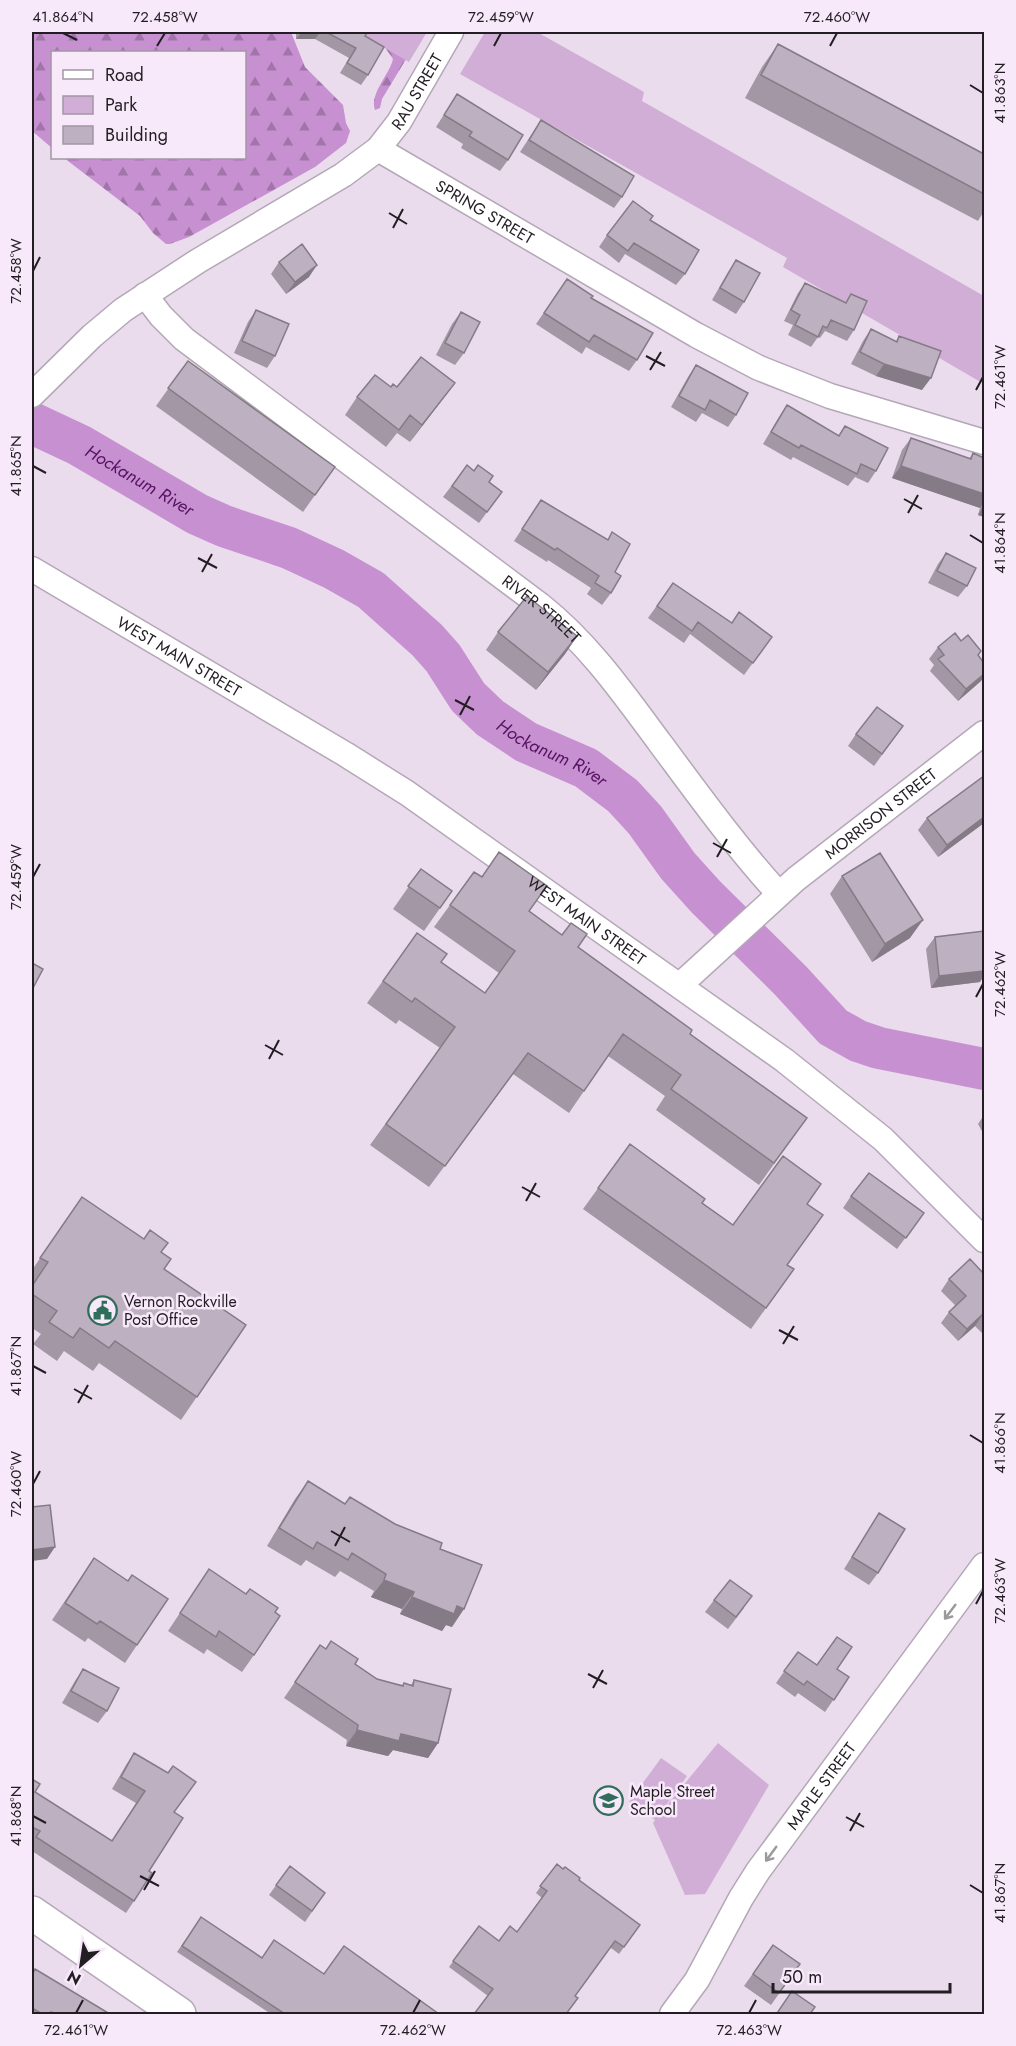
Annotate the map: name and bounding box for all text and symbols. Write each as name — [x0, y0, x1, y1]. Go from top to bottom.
text: 41.864°N — [32, 6, 94, 28]
text: 72.458°W — [132, 6, 198, 28]
text: 72.459°W — [468, 6, 534, 28]
text: 72.460°W — [804, 6, 870, 28]
street label: RAU STREET — [386, 49, 449, 135]
legend — [51, 51, 246, 159]
text: Road — [105, 62, 144, 88]
text: 41.863°N — [989, 63, 1011, 123]
text: Park — [105, 92, 137, 118]
text: Building — [105, 122, 168, 148]
street label: SPRING STREET — [431, 174, 539, 250]
text: 72.458°W — [5, 238, 27, 304]
text: 72.461°W — [989, 345, 1011, 409]
text: 41.865°N — [5, 435, 27, 497]
water label: Hockanum River — [80, 438, 200, 523]
text: 41.864°N — [989, 512, 1011, 574]
street label: RIVER STREET — [497, 570, 586, 649]
street label: WEST MAIN STREET — [113, 611, 246, 702]
water label: Hockanum River — [491, 713, 613, 793]
street label: MORRISON STREET — [820, 763, 942, 865]
text: 72.459°W — [5, 844, 27, 910]
street label: WEST MAIN STREET — [522, 871, 651, 971]
text: 72.462°W — [989, 951, 1011, 1017]
place label: Vernon Rockville Post Office — [124, 1290, 237, 1331]
public building icon: Vernon Rockville Post Office — [87, 1294, 119, 1326]
text: 41.867°N — [5, 1336, 27, 1396]
text: 41.866°N — [989, 1412, 1011, 1474]
text: 72.460°W — [5, 1451, 27, 1517]
text: 72.463°W — [989, 1558, 1011, 1624]
one-way arrow — [943, 1604, 956, 1620]
street label: MAPLE STREET — [781, 1737, 862, 1835]
place label: Maple Street School — [630, 1780, 715, 1821]
school or university icon: Maple Street School — [593, 1784, 625, 1816]
text: 41.868°N — [5, 1786, 27, 1846]
one-way arrow — [765, 1845, 778, 1861]
text: 41.867°N — [989, 1863, 1011, 1923]
north arrow — [51, 1935, 111, 1995]
scale bar — [773, 1956, 950, 1994]
text: 50 m — [782, 1964, 822, 1990]
text: N — [63, 1965, 85, 1991]
text: 72.461°W — [44, 2019, 108, 2041]
text: 72.462°W — [380, 2019, 446, 2041]
text: 72.463°W — [716, 2019, 782, 2041]

